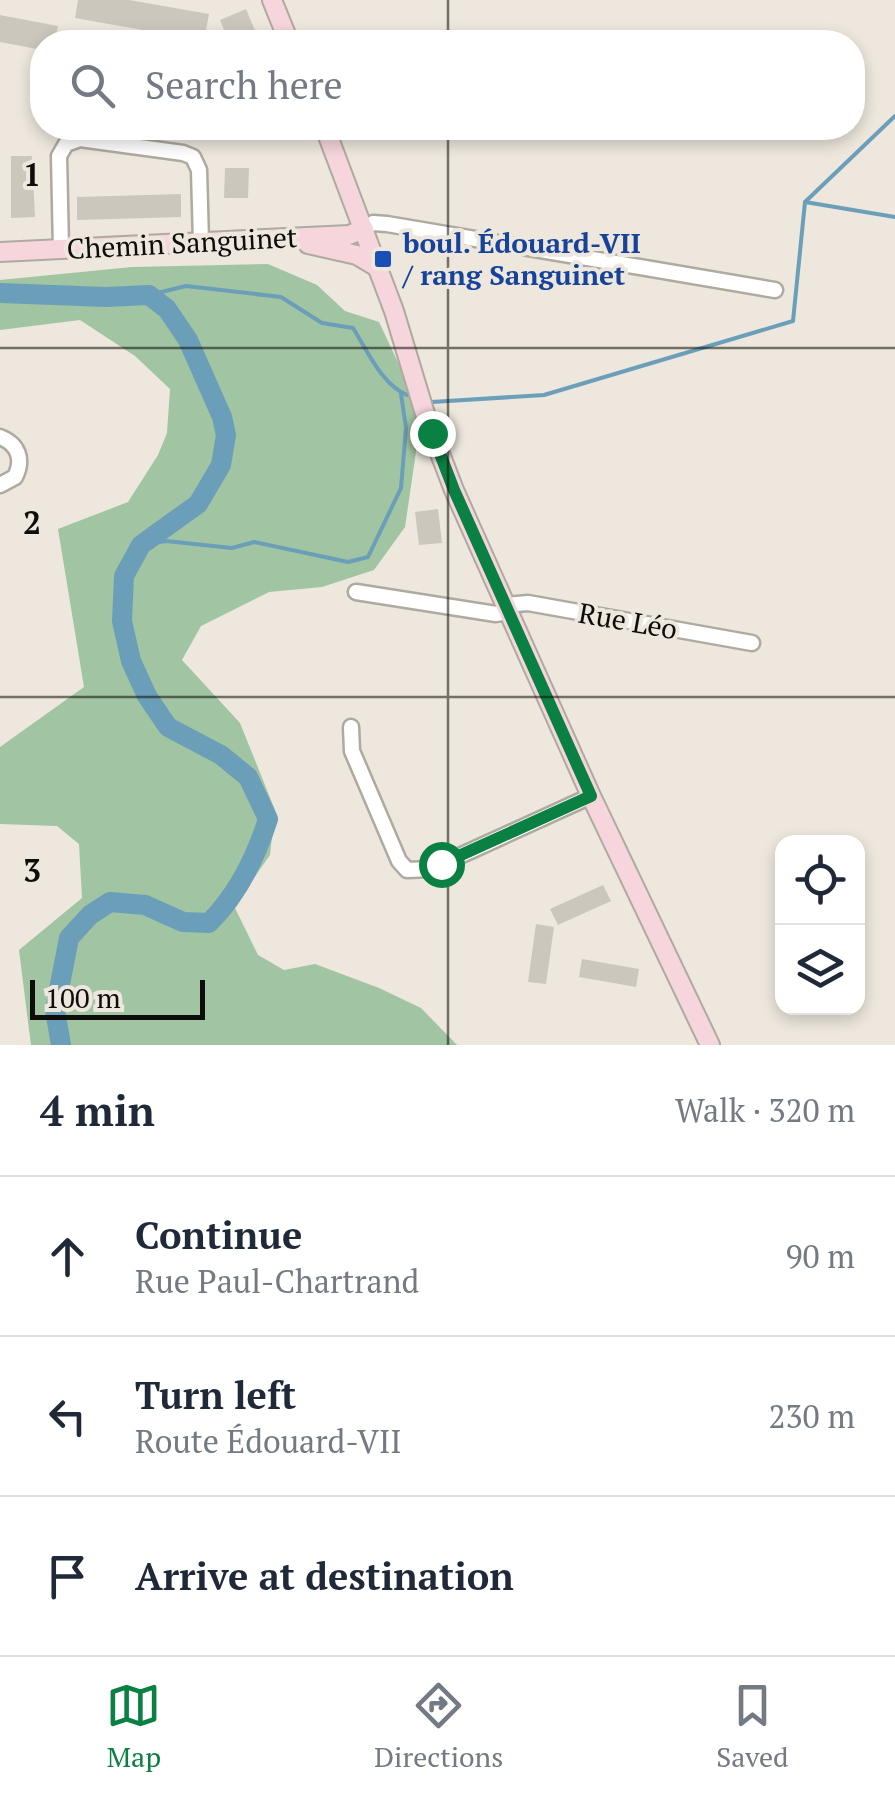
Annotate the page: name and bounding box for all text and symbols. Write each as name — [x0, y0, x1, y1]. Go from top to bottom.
search box — [30, 30, 865, 140]
icon: search — [65, 58, 120, 113]
text: Search here — [145, 60, 343, 110]
text: 1 — [23, 153, 41, 195]
street label: Chemin Sanguinet — [66, 218, 299, 267]
place label: boul. Édouard-VII / rang Sanguinet — [401, 224, 641, 293]
marker: boul. Édouard-VII / rang Sanguinet — [372, 248, 394, 270]
route end — [410, 411, 456, 457]
text: 2 — [23, 501, 41, 543]
street label: Rue Léo — [576, 594, 680, 647]
map controls — [775, 835, 865, 1015]
button: locate — [775, 835, 865, 925]
route start — [419, 842, 465, 888]
text: 3 — [23, 849, 41, 891]
button: layers — [775, 925, 865, 1015]
scale bar — [30, 975, 205, 1020]
text: 100 m — [45, 979, 121, 1016]
text: 4 min — [40, 1082, 155, 1138]
text: Walk · 320 m — [675, 1089, 855, 1131]
text: Continue — [135, 1210, 302, 1260]
icon: ahead — [40, 1229, 95, 1284]
text: 90 m — [785, 1235, 855, 1277]
text: Rue Paul-Chartrand — [135, 1260, 419, 1302]
text: Turn left — [135, 1370, 296, 1420]
icon: left — [40, 1389, 95, 1444]
text: 230 m — [768, 1395, 855, 1437]
text: Route Édouard-VII — [135, 1420, 402, 1462]
icon: arrive — [40, 1549, 95, 1604]
text: Arrive at destination — [135, 1551, 514, 1601]
tab: Map — [106, 1678, 161, 1775]
tab: Directions — [374, 1678, 503, 1775]
tab: Saved — [716, 1678, 789, 1775]

